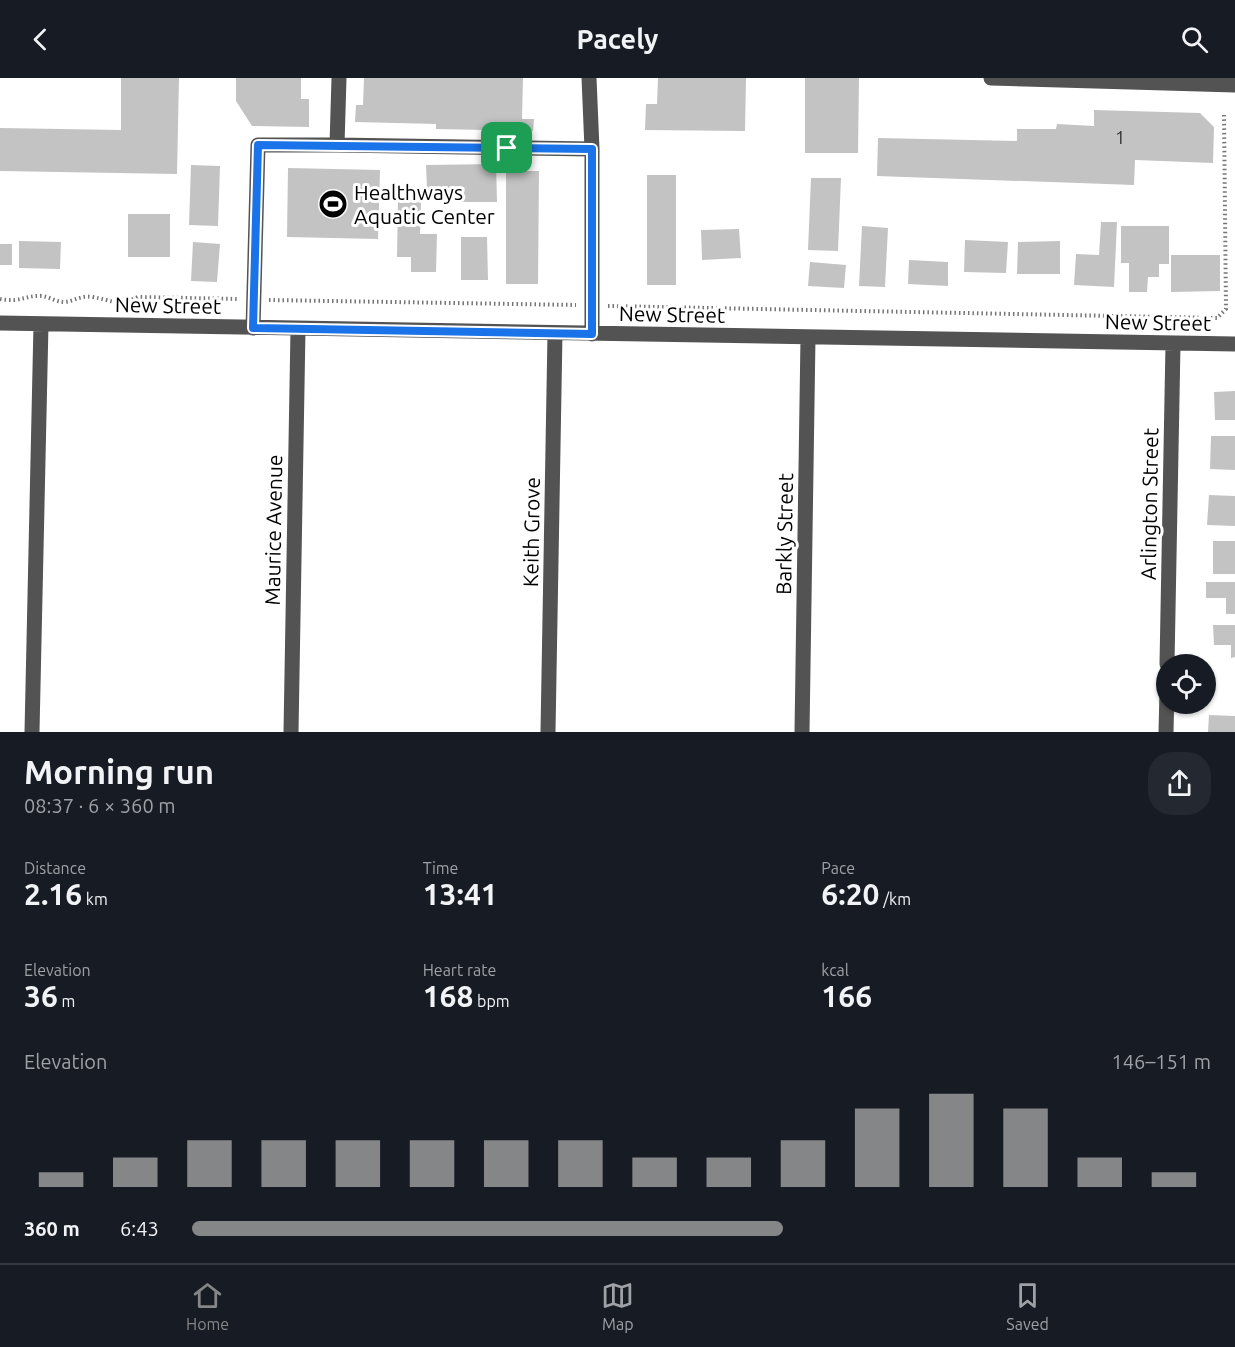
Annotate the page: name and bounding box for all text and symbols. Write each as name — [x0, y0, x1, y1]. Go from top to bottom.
icon: back — [24, 23, 57, 56]
icon: search — [1178, 23, 1211, 56]
text: Pacely — [577, 24, 658, 54]
pin — [481, 122, 532, 173]
house number: 1 — [1115, 127, 1125, 147]
icon: arrive — [490, 131, 523, 164]
place label: Healthways Aquatic Center — [354, 180, 495, 228]
sports icon: Healthways Aquatic Center — [317, 188, 349, 220]
street label: New Street — [115, 292, 221, 318]
street label: New Street — [619, 301, 725, 327]
street label: New Street — [1105, 309, 1211, 335]
street label: Arlington Street — [1136, 428, 1162, 580]
street label: Maurice Avenue — [260, 454, 286, 606]
street label: Barkly Street — [771, 473, 797, 595]
street label: Keith Grove — [518, 477, 544, 587]
map controls — [1156, 654, 1216, 714]
button: locate — [1156, 654, 1216, 714]
button: share — [1148, 752, 1211, 815]
text: Morning run — [24, 753, 214, 790]
text: 08:37 · 6 × 360 m — [24, 794, 176, 817]
text: Distance — [24, 859, 86, 877]
text: Time — [423, 859, 458, 877]
text: Pace — [821, 859, 855, 877]
text: 2.16 — [24, 877, 82, 911]
text: 13:41 — [423, 877, 498, 911]
text: 6:20 — [821, 877, 879, 911]
text: km — [82, 890, 108, 908]
text: /km — [879, 890, 911, 908]
text: Elevation — [24, 961, 91, 979]
text: Heart rate — [423, 961, 496, 979]
text: kcal — [821, 961, 849, 979]
text: 36 — [24, 979, 58, 1013]
text: 168 — [423, 979, 473, 1013]
text: 166 — [821, 979, 872, 1013]
text: m — [58, 992, 75, 1010]
text: bpm — [473, 992, 510, 1010]
text: Elevation — [24, 1050, 107, 1073]
text: 146–151 m — [1112, 1050, 1211, 1073]
text: 360 m — [24, 1217, 80, 1240]
text: 6:43 — [120, 1217, 159, 1240]
tab: Home — [186, 1279, 229, 1333]
tab: Map — [601, 1279, 634, 1333]
tab: Saved — [1006, 1279, 1049, 1333]

